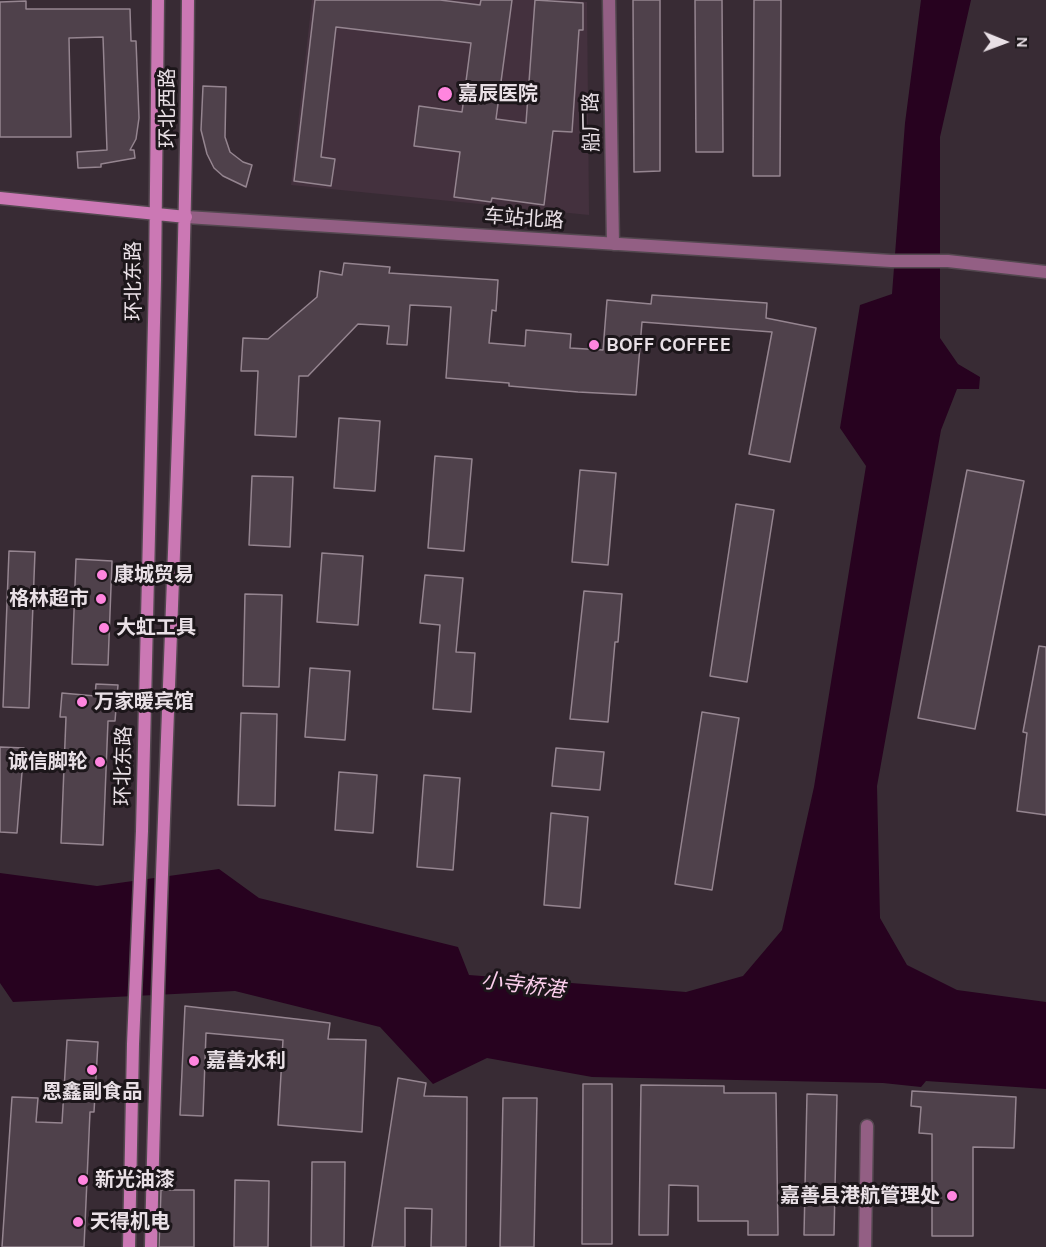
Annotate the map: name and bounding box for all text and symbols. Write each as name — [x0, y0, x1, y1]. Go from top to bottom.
north arrow — [974, 12, 1034, 72]
text: N — [1013, 36, 1032, 48]
street label: 环北西路 — [156, 68, 180, 148]
place label: 嘉辰医院 — [458, 82, 538, 106]
marker: 嘉辰医院 — [436, 85, 454, 103]
street label: 船厂路 — [579, 92, 605, 152]
street label: 车站北路 — [483, 204, 565, 234]
street label: 环北东路 — [122, 241, 146, 321]
place label: BOFF COFFEE — [606, 333, 731, 357]
marker: BOFF COFFEE — [587, 338, 601, 352]
place label: 康城贸易 — [114, 563, 194, 587]
marker: 康城贸易 — [95, 568, 109, 582]
place label: 格林超市 — [9, 587, 89, 611]
marker: 格林超市 — [94, 592, 108, 606]
place label: 大虹工具 — [116, 616, 196, 640]
marker: 大虹工具 — [97, 621, 111, 635]
place label: 万家暖宾馆 — [94, 690, 194, 714]
marker: 万家暖宾馆 — [75, 695, 89, 709]
street label: 环北东路 — [111, 726, 137, 806]
place label: 诚信脚轮 — [8, 750, 88, 774]
marker: 诚信脚轮 — [93, 755, 107, 769]
water label: 小寺桥港 — [480, 968, 566, 1004]
place label: 嘉善水利 — [206, 1049, 286, 1073]
marker: 嘉善水利 — [187, 1054, 201, 1068]
marker: 恩鑫副食品 — [85, 1063, 99, 1077]
place label: 恩鑫副食品 — [42, 1080, 142, 1104]
place label: 新光油漆 — [95, 1168, 175, 1192]
marker: 新光油漆 — [76, 1173, 90, 1187]
place label: 嘉善县港航管理处 — [780, 1184, 940, 1208]
marker: 嘉善县港航管理处 — [945, 1189, 959, 1203]
place label: 天得机电 — [90, 1210, 170, 1234]
marker: 天得机电 — [71, 1215, 85, 1229]

